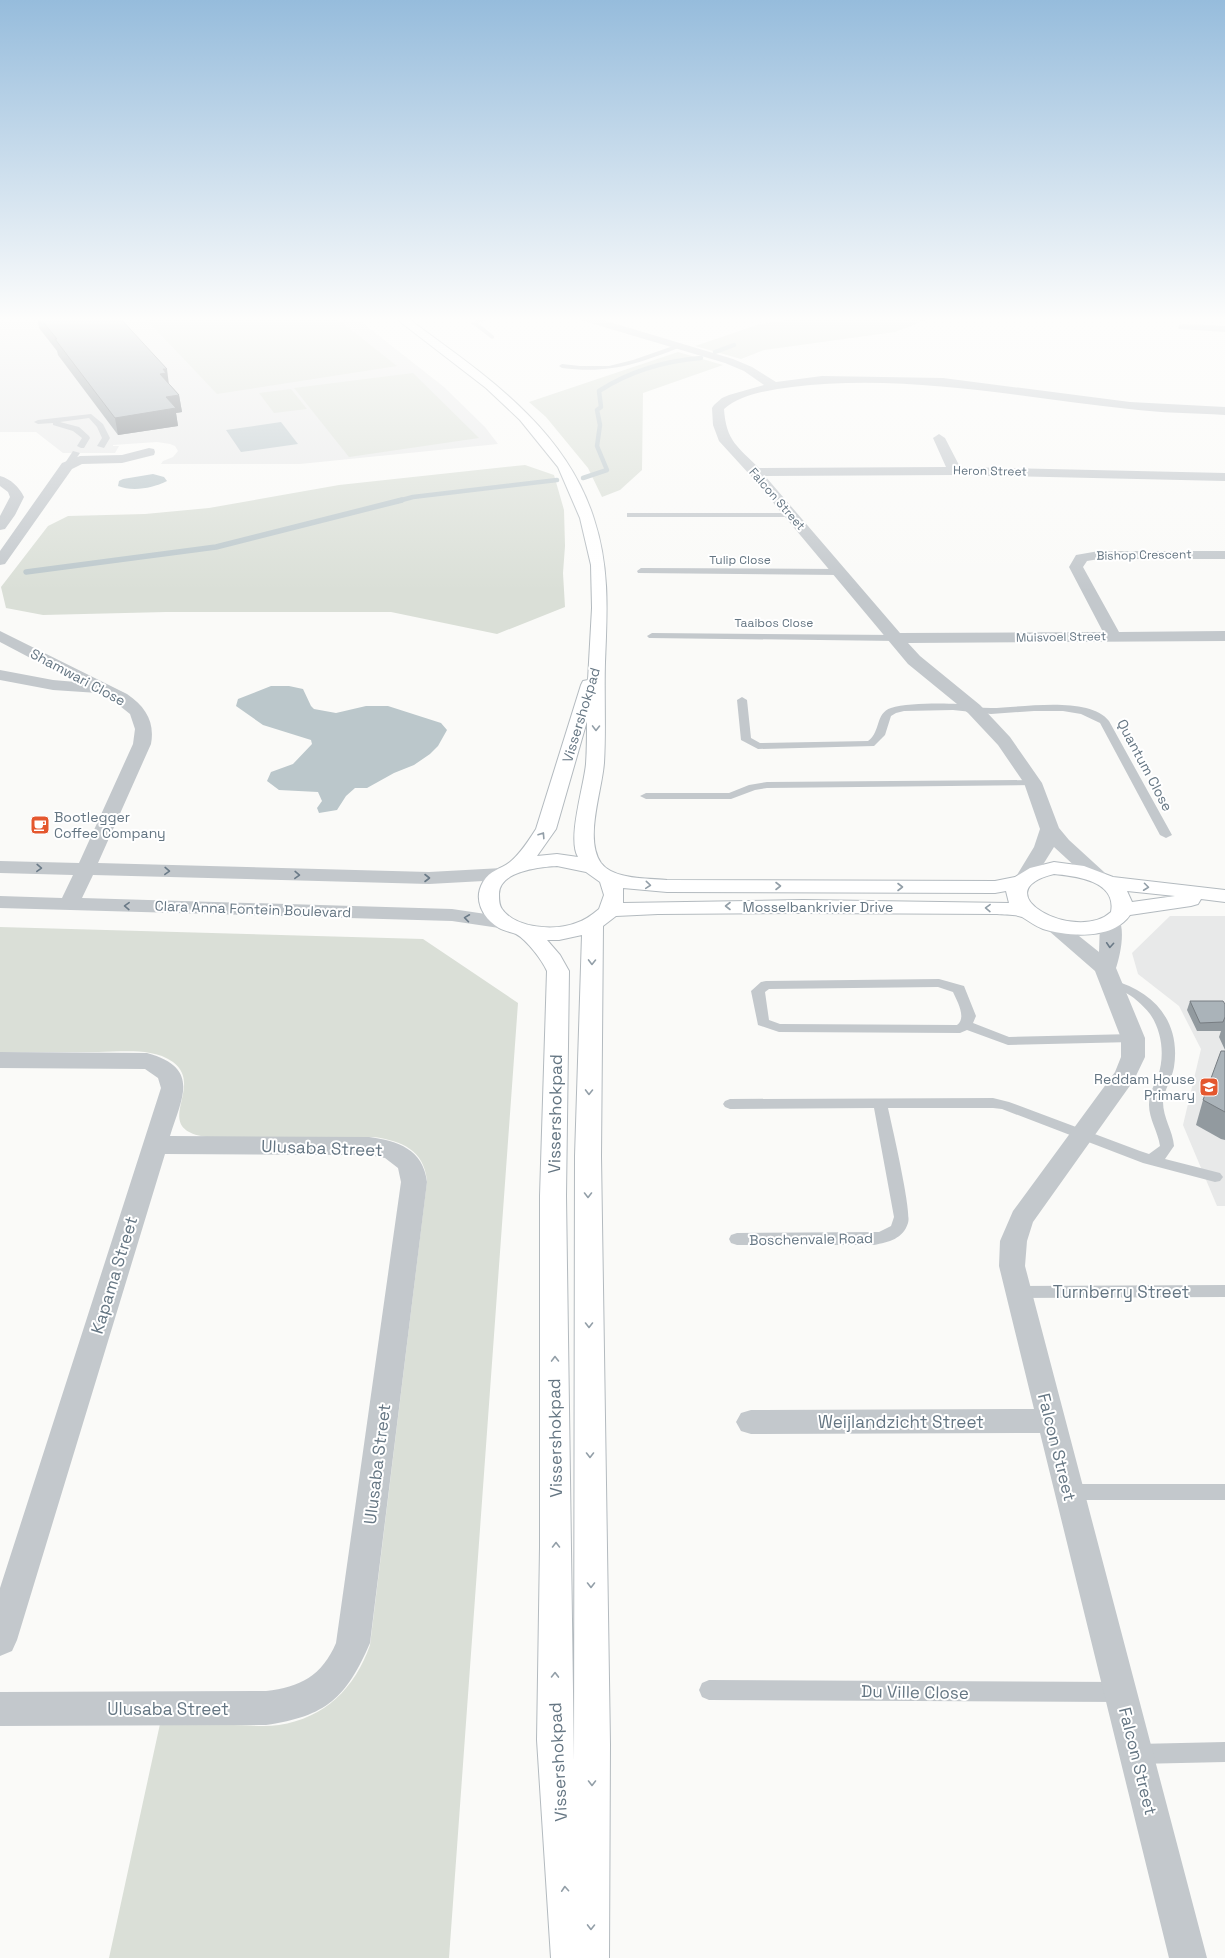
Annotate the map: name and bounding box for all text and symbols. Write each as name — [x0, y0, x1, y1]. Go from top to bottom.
street label: Heron Street — [953, 462, 1027, 480]
street label: Falcon Street — [745, 464, 809, 534]
street label: Bishop Crescent — [1096, 546, 1192, 564]
street label: Tulip Close — [709, 552, 771, 568]
street label: Taaibos Close — [735, 615, 813, 631]
street label: Muisvoel Street — [1016, 628, 1106, 646]
street label: Shamwari Close — [27, 644, 129, 710]
street label: Vissershokpad — [558, 665, 604, 765]
street label: Quantum Close — [1113, 716, 1177, 814]
one-way arrow — [592, 725, 600, 731]
place label: Bootlegger Coffee Company — [54, 808, 166, 842]
cafe icon: Bootlegger Coffee Company — [29, 814, 51, 836]
one-way arrow — [537, 833, 544, 840]
one-way arrow — [36, 864, 42, 872]
one-way arrow — [164, 867, 170, 875]
one-way arrow — [294, 871, 300, 879]
one-way arrow — [424, 874, 430, 882]
one-way arrow — [645, 880, 651, 889]
one-way arrow — [775, 882, 781, 890]
one-way arrow — [1143, 882, 1149, 891]
one-way arrow — [897, 883, 903, 891]
street label: Clara Anna Fontein Boulevard — [154, 897, 352, 921]
street label: Mosselbankrivier Drive — [743, 898, 893, 916]
one-way arrow — [124, 901, 130, 910]
one-way arrow — [725, 902, 731, 910]
one-way arrow — [985, 904, 991, 912]
one-way arrow — [464, 913, 470, 922]
one-way arrow — [1106, 942, 1115, 948]
one-way arrow — [588, 959, 596, 965]
street label: Vissershokpad — [543, 1054, 567, 1174]
place label: Reddam House Primary — [1094, 1070, 1195, 1104]
school or university icon: Reddam House Primary — [1198, 1076, 1220, 1098]
one-way arrow — [585, 1089, 593, 1095]
street label: Ulusaba Street — [261, 1135, 383, 1161]
one-way arrow — [584, 1192, 592, 1198]
street label: Kapama Street — [86, 1213, 142, 1336]
street label: Boschenvale Road — [749, 1229, 873, 1249]
street label: Turnberry Street — [1053, 1281, 1189, 1303]
one-way arrow — [585, 1322, 593, 1328]
one-way arrow — [551, 1356, 559, 1362]
street label: Vissershokpad — [543, 1378, 567, 1498]
street label: Falcon Street — [1033, 1391, 1081, 1503]
street label: Ulusaba Street — [359, 1402, 395, 1526]
street label: Weijlandzicht Street — [818, 1411, 984, 1433]
one-way arrow — [586, 1452, 594, 1458]
one-way arrow — [552, 1542, 560, 1548]
one-way arrow — [587, 1582, 595, 1588]
one-way arrow — [551, 1672, 559, 1678]
street label: Du Ville Close — [861, 1680, 969, 1704]
street label: Ulusaba Street — [107, 1698, 229, 1720]
street label: Vissershokpad — [544, 1702, 572, 1822]
street label: Falcon Street — [1114, 1705, 1162, 1817]
one-way arrow — [588, 1780, 596, 1786]
one-way arrow — [561, 1886, 570, 1892]
one-way arrow — [586, 1924, 595, 1930]

